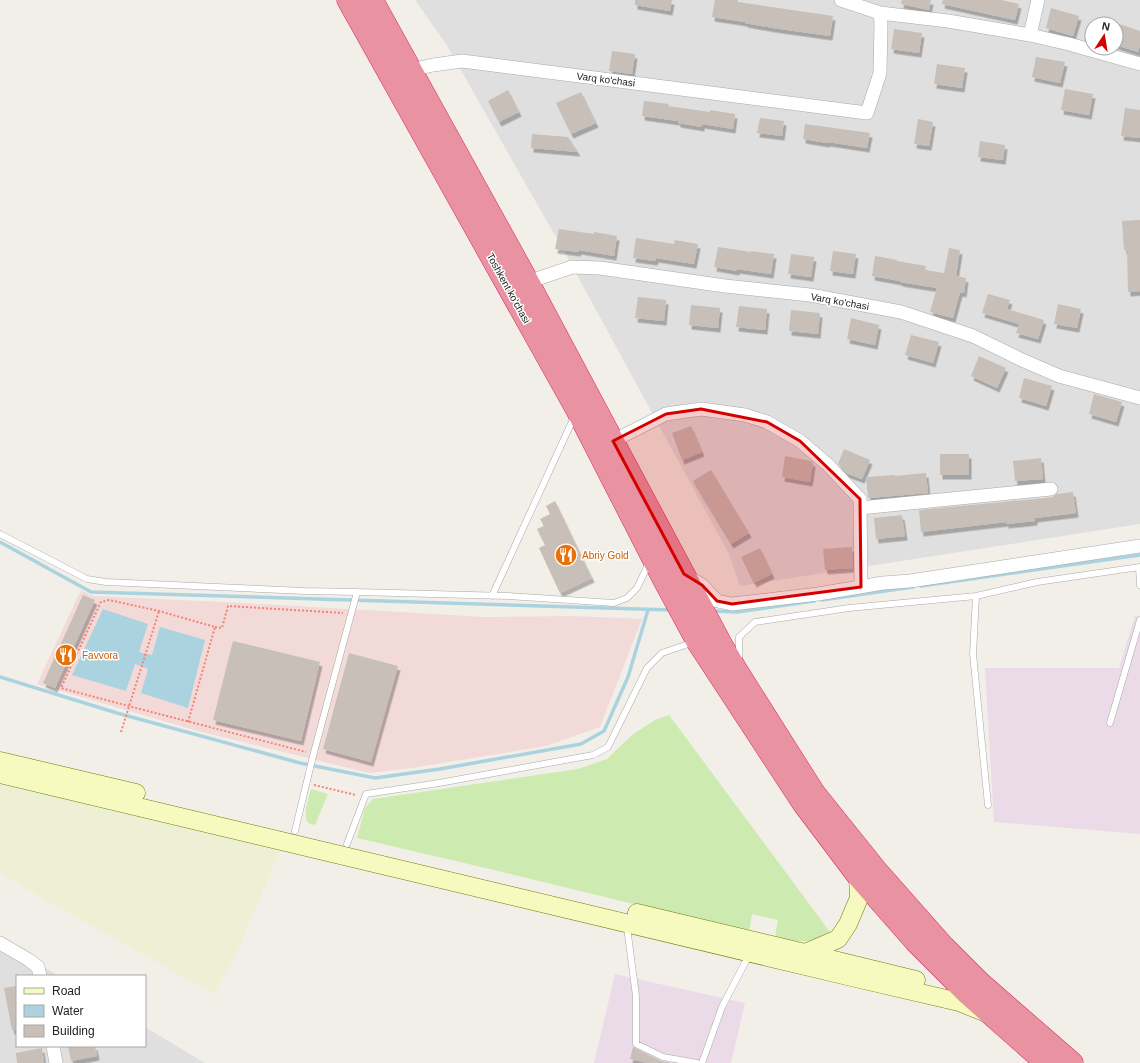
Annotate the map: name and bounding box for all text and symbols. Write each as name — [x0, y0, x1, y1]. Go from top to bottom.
north arrow — [1084, 16, 1124, 56]
text: N — [1101, 20, 1111, 33]
street label: Varq ko'chasi — [576, 70, 636, 89]
street label: Toshkent ko'chasi — [485, 251, 532, 325]
street label: Varq ko'chasi — [810, 291, 870, 312]
restaurant icon: Abriy Gold — [553, 542, 579, 568]
place label: Abriy Gold — [582, 550, 629, 561]
restaurant icon: Favvora — [53, 642, 79, 668]
place label: Favvora — [82, 650, 119, 661]
legend — [16, 975, 146, 1047]
text: Road — [52, 984, 81, 998]
text: Water — [52, 1004, 84, 1018]
text: Building — [52, 1024, 95, 1038]

